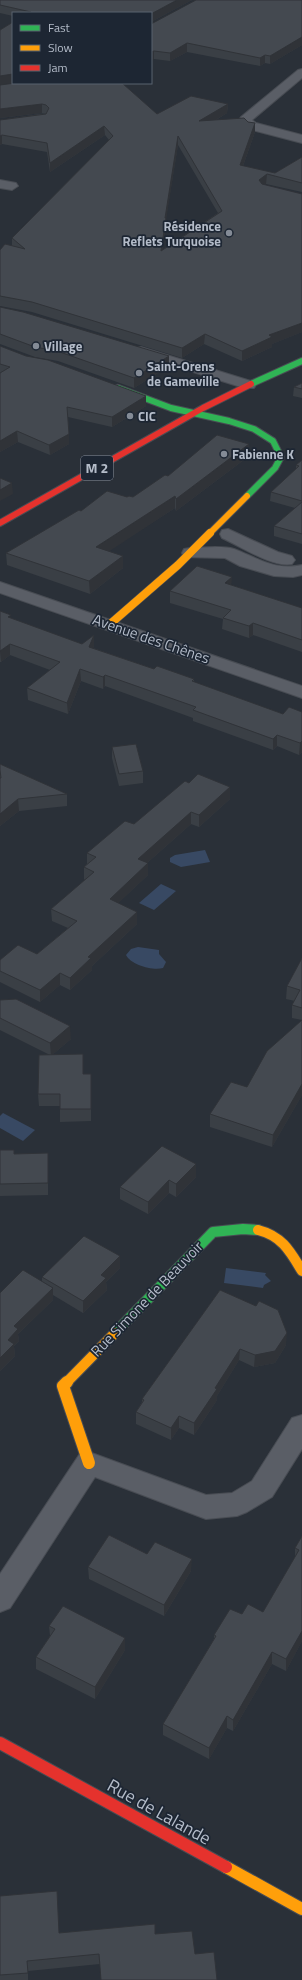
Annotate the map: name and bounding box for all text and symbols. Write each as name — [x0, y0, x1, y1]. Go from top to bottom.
legend — [12, 12, 152, 84]
text: Fast — [48, 18, 71, 37]
text: Slow — [48, 38, 73, 57]
text: Jam — [48, 58, 68, 77]
place label: Résidence Reflets Turquoise — [122, 216, 221, 251]
marker: Résidence Reflets Turquoise — [224, 228, 234, 238]
place label: Village — [44, 336, 83, 356]
marker: Village — [31, 341, 41, 351]
place label: Saint-Orens de Gameville — [147, 356, 220, 391]
marker: Saint-Orens de Gameville — [134, 368, 144, 378]
place label: CIC — [138, 406, 156, 426]
marker: CIC — [125, 411, 135, 421]
place label: Fabienne K — [232, 444, 294, 464]
marker: Fabienne K — [219, 449, 229, 459]
road number: M 2 — [81, 456, 113, 480]
street label: Avenue des Chênes — [90, 608, 213, 669]
street label: Rue Simone de Beauvoir — [85, 1235, 208, 1362]
street label: Rue de Lalande — [102, 1772, 216, 1851]

